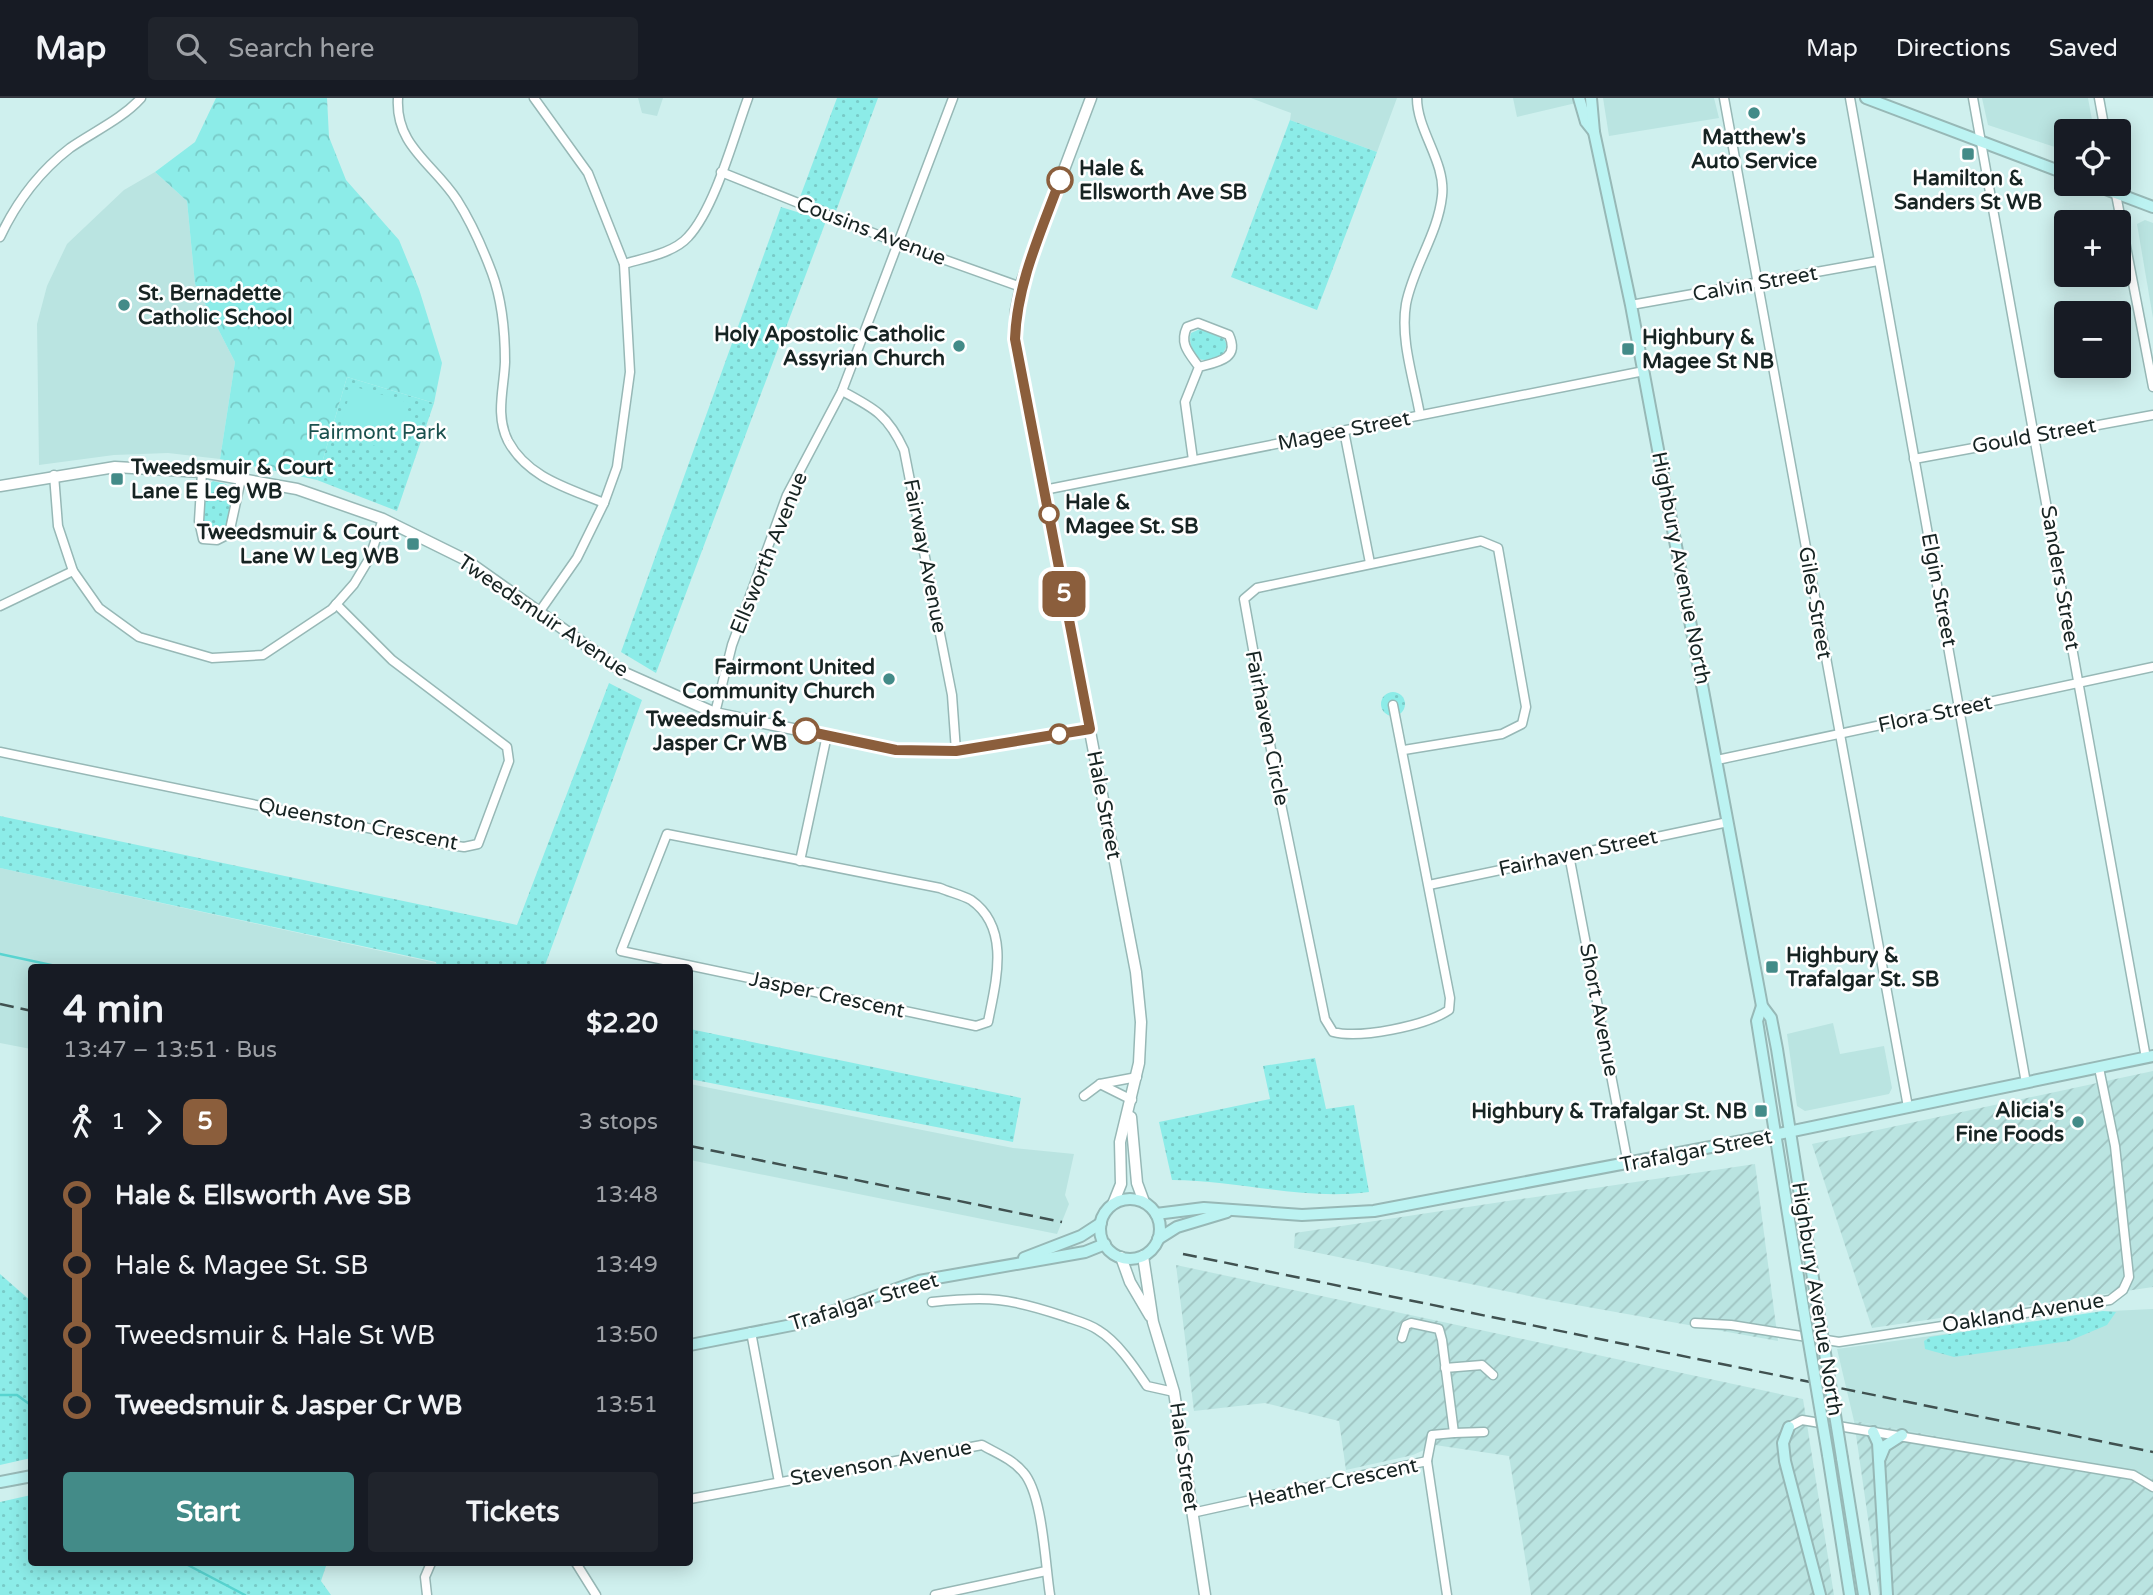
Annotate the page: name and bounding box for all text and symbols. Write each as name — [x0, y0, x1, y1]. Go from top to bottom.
search box — [148, 17, 638, 80]
text: Map — [35, 29, 106, 68]
icon: search — [172, 29, 210, 67]
text: Search here — [228, 33, 374, 64]
text: Map — [1806, 34, 1858, 63]
text: Directions — [1896, 34, 2011, 63]
text: Saved — [2049, 34, 2118, 63]
marker: Matthew's Auto Service — [1746, 105, 1762, 121]
map controls — [2054, 119, 2131, 378]
button: locate — [2054, 119, 2131, 196]
place label: Matthew's Auto Service — [1691, 125, 1817, 174]
marker: Hamilton & Sanders St WB — [1960, 146, 1976, 162]
place label: Hale & Ellsworth Ave SB — [1079, 156, 1247, 205]
place label: Hamilton & Sanders St WB — [1894, 166, 2042, 215]
marker: Hale & Ellsworth Ave SB — [1047, 167, 1073, 193]
street label: Cousins Avenue — [792, 191, 950, 271]
button: + — [2054, 210, 2131, 287]
street label: Calvin Street — [1691, 261, 1819, 307]
place label: St. Bernadette Catholic School — [138, 281, 293, 330]
marker: St. Bernadette Catholic School — [116, 297, 132, 313]
button: − — [2054, 301, 2131, 378]
place label: Holy Apostolic Catholic Assyrian Church — [714, 322, 945, 371]
place label: Highbury & Magee St NB — [1642, 325, 1774, 374]
marker: Holy Apostolic Catholic Assyrian Church — [951, 338, 967, 354]
marker: Highbury & Magee St NB — [1620, 341, 1636, 357]
street label: Magee Street — [1276, 406, 1412, 456]
street label: Gould Street — [1970, 413, 2098, 459]
park label: Fairmont Park — [307, 420, 447, 445]
street label: Highbury Avenue North — [1646, 450, 1716, 686]
place label: Tweedsmuir & Court Lane E Leg WB — [130, 455, 333, 504]
street label: Ellsworth Avenue — [725, 468, 813, 638]
marker: Tweedsmuir & Court Lane E Leg WB — [109, 471, 125, 487]
street label: Fairway Avenue — [898, 477, 952, 635]
place label: Hale & Magee St. SB — [1065, 490, 1198, 539]
marker: Hale & Magee St. SB — [1039, 504, 1059, 524]
street label: Sanders Street — [2035, 504, 2085, 652]
place label: Tweedsmuir & Court Lane W Leg WB — [196, 520, 399, 569]
street label: Elgin Street — [1916, 531, 1962, 649]
marker: Tweedsmuir & Court Lane W Leg WB — [405, 536, 421, 552]
street label: Giles Street — [1793, 545, 1837, 661]
street label: Tweedsmuir Avenue — [453, 550, 633, 683]
line badge: 5 — [1041, 571, 1087, 617]
text: 5 — [1056, 579, 1072, 608]
street label: Fairhaven Circle — [1240, 648, 1294, 808]
place label: Fairmont United Community Church — [682, 655, 875, 704]
marker: Fairmont United Community Church — [881, 671, 897, 687]
street label: Flora Street — [1876, 690, 1994, 738]
place label: Tweedsmuir & Jasper Cr WB — [645, 707, 787, 756]
marker: Tweedsmuir & Jasper Cr WB — [793, 718, 819, 744]
unlabelled marker — [1049, 724, 1069, 744]
street label: Hale Street — [1081, 749, 1127, 861]
street label: Queenston Crescent — [256, 792, 460, 856]
street label: Fairhaven Street — [1496, 824, 1660, 882]
street label: Short Avenue — [1574, 941, 1624, 1079]
place label: Highbury & Trafalgar St. SB — [1785, 943, 1939, 992]
marker: Highbury & Trafalgar St. SB — [1764, 959, 1780, 975]
street label: Jasper Crescent — [747, 966, 907, 1024]
text: 4 min — [63, 987, 164, 1033]
text: $2.20 — [586, 1008, 658, 1039]
text: 13:47 – 13:51 · Bus — [63, 1036, 277, 1064]
place label: Alicia's Fine Foods — [1955, 1098, 2064, 1147]
place label: Highbury & Trafalgar St. NB — [1471, 1099, 1747, 1124]
icon: walk — [63, 1103, 101, 1141]
icon: forward — [135, 1103, 173, 1141]
marker: Highbury & Trafalgar St. NB — [1753, 1103, 1769, 1119]
text: 5 — [197, 1107, 213, 1136]
text: 1 — [111, 1108, 125, 1136]
text: 3 stops — [578, 1108, 658, 1136]
marker: Alicia's Fine Foods — [2070, 1114, 2086, 1130]
street label: Trafalgar Street — [1618, 1124, 1774, 1178]
text: Hale & Ellsworth Ave SB — [115, 1180, 411, 1211]
street label: Highbury Avenue North — [1786, 1180, 1848, 1418]
text: 13:48 — [594, 1181, 658, 1209]
text: Hale & Magee St. SB — [115, 1250, 368, 1281]
text: 13:49 — [594, 1251, 658, 1279]
street label: Trafalgar Street — [787, 1267, 941, 1337]
street label: Oakland Avenue — [1940, 1288, 2106, 1338]
text: Tweedsmuir & Hale St WB — [115, 1320, 435, 1351]
text: 13:50 — [594, 1321, 658, 1349]
text: Tweedsmuir & Jasper Cr WB — [115, 1390, 462, 1421]
text: 13:51 — [594, 1391, 658, 1419]
street label: Hale Street — [1164, 1401, 1204, 1513]
street label: Stevenson Avenue — [788, 1435, 974, 1491]
street label: Heather Crescent — [1246, 1453, 1420, 1513]
button: Start — [63, 1472, 354, 1552]
button: Tickets — [368, 1472, 658, 1552]

